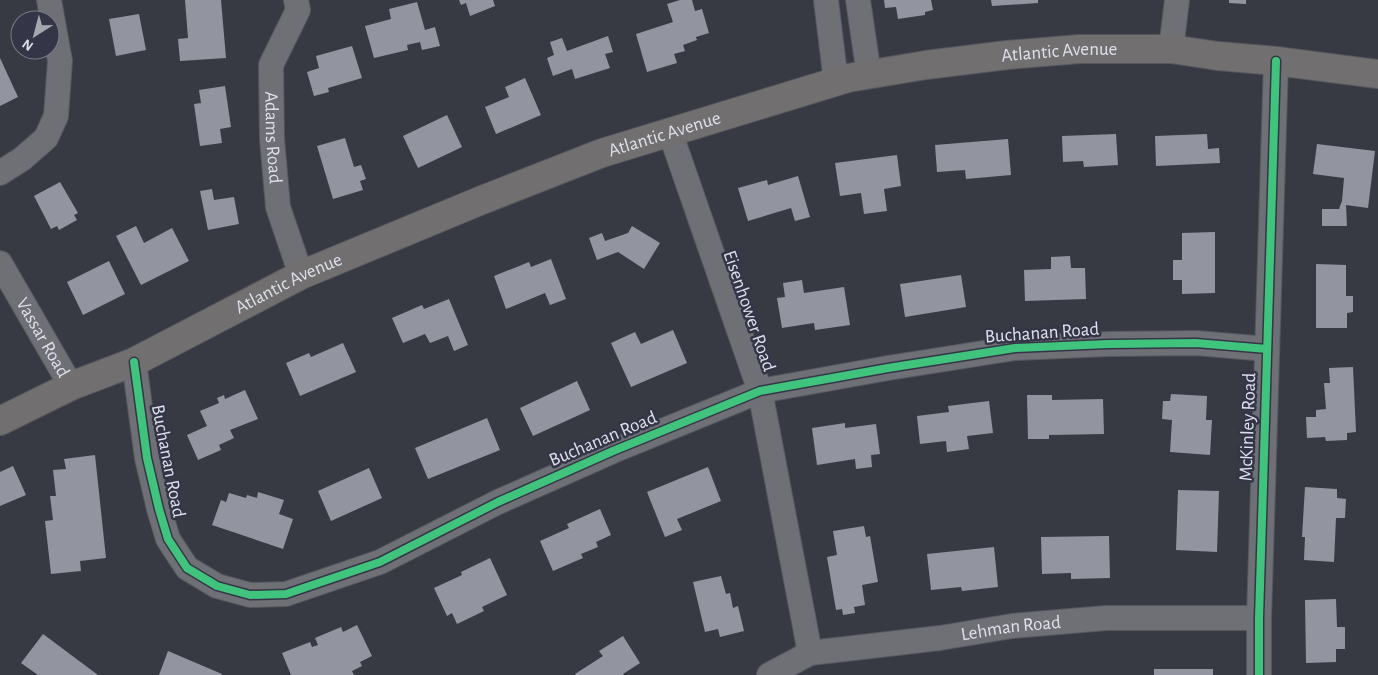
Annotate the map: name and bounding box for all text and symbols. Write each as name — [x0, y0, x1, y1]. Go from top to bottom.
north arrow — [10, 10, 60, 60]
text: N — [20, 36, 36, 53]
street label: Atlantic Avenue — [1000, 39, 1117, 65]
street label: Adams Road — [262, 91, 285, 184]
street label: Atlantic Avenue — [606, 108, 723, 160]
street label: Eisenhower Road — [719, 248, 779, 374]
street label: Atlantic Avenue — [232, 250, 345, 317]
street label: Vassar Road — [13, 295, 73, 381]
street label: Buchanan Road — [984, 320, 1100, 346]
street label: McKinley Road — [1237, 372, 1259, 482]
street label: Buchanan Road — [148, 403, 188, 519]
street label: Buchanan Road — [546, 408, 660, 470]
street label: Lehman Road — [959, 612, 1062, 644]

